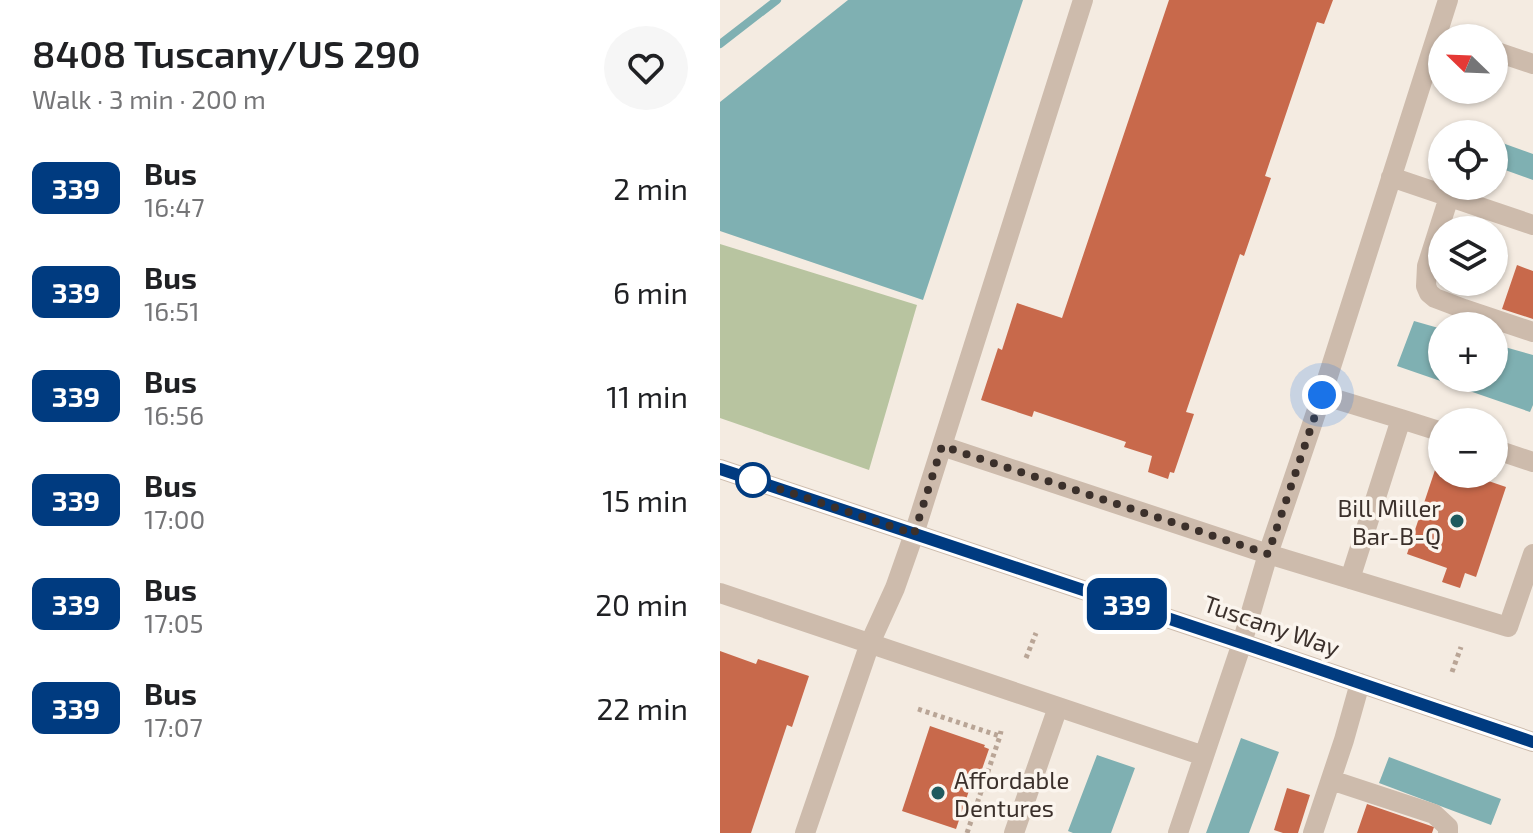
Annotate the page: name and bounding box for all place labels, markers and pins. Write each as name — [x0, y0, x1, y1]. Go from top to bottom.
unlabelled marker — [736, 463, 770, 497]
place label: Bill Miller Bar-B-Q — [1337, 493, 1441, 550]
marker: Bill Miller Bar-B-Q — [1448, 512, 1466, 530]
place label: Affordable Dentures — [954, 765, 1069, 822]
marker: Affordable Dentures — [929, 784, 947, 802]

